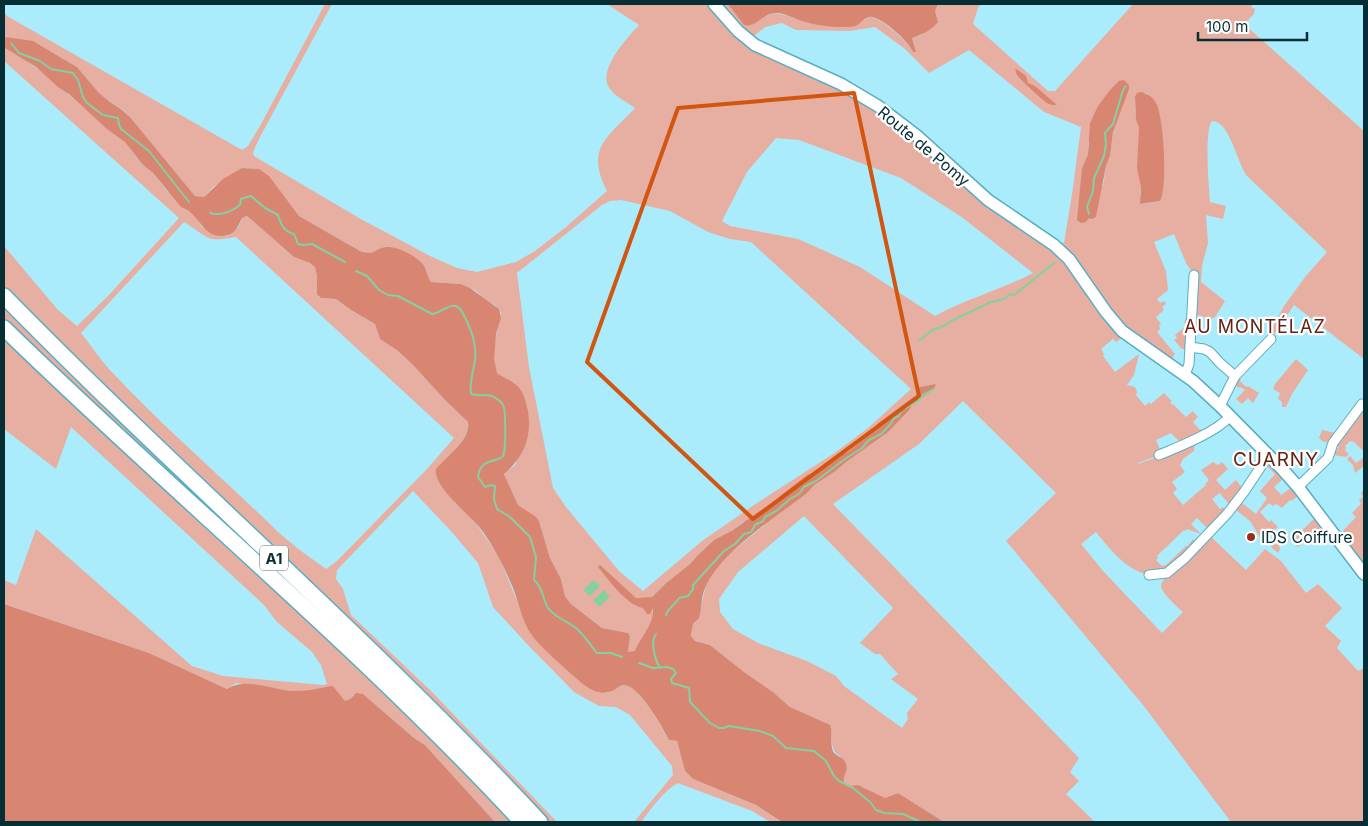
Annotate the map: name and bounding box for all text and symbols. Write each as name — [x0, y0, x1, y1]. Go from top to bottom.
scale bar — [1198, 10, 1307, 42]
text: 100 m — [1206, 17, 1248, 36]
street label: Route de Pomy — [874, 102, 974, 190]
district label: AU MONTÉLAZ — [1184, 315, 1326, 337]
district label: CUARNY — [1233, 448, 1319, 471]
place label: IDS Coiffure — [1261, 527, 1353, 547]
marker: IDS Coiffure — [1245, 531, 1257, 543]
road number: A1 — [260, 546, 288, 570]

